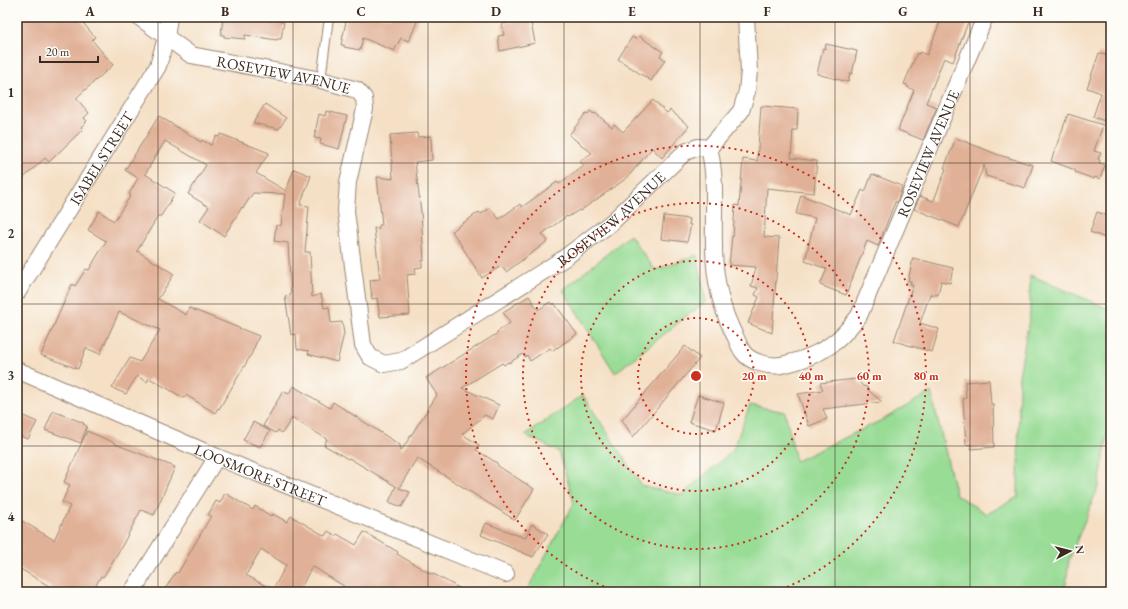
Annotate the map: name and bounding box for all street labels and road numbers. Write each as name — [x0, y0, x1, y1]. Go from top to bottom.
street label: ROSEVIEW AVENUE — [215, 51, 353, 97]
street label: ROSEVIEW AVENUE — [892, 86, 963, 220]
street label: ISABEL STREET — [65, 107, 138, 208]
street label: ROSEVIEW AVENUE — [553, 167, 669, 270]
street label: LOOSMORE STREET — [192, 439, 330, 510]

